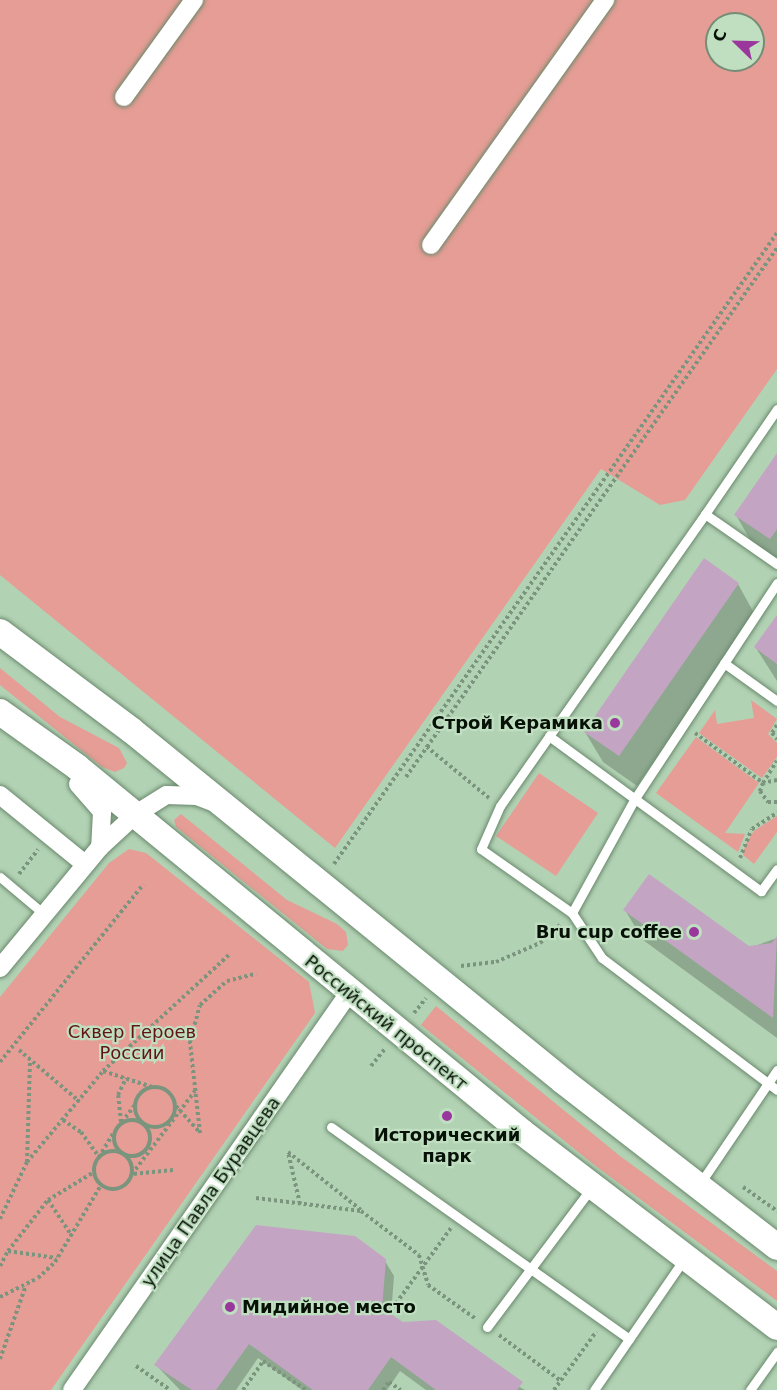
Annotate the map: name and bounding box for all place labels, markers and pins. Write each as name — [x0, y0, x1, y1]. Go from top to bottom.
place label: Строй Керамика — [432, 712, 603, 734]
marker: Строй Керамика — [608, 716, 622, 730]
place label: Bru cup coffee — [536, 921, 682, 943]
marker: Bru cup coffee — [687, 925, 701, 939]
marker: Исторический парк — [440, 1109, 454, 1123]
place label: Исторический парк — [374, 1125, 520, 1168]
place label: Мидийное место — [242, 1296, 416, 1318]
marker: Мидийное место — [223, 1300, 237, 1314]

